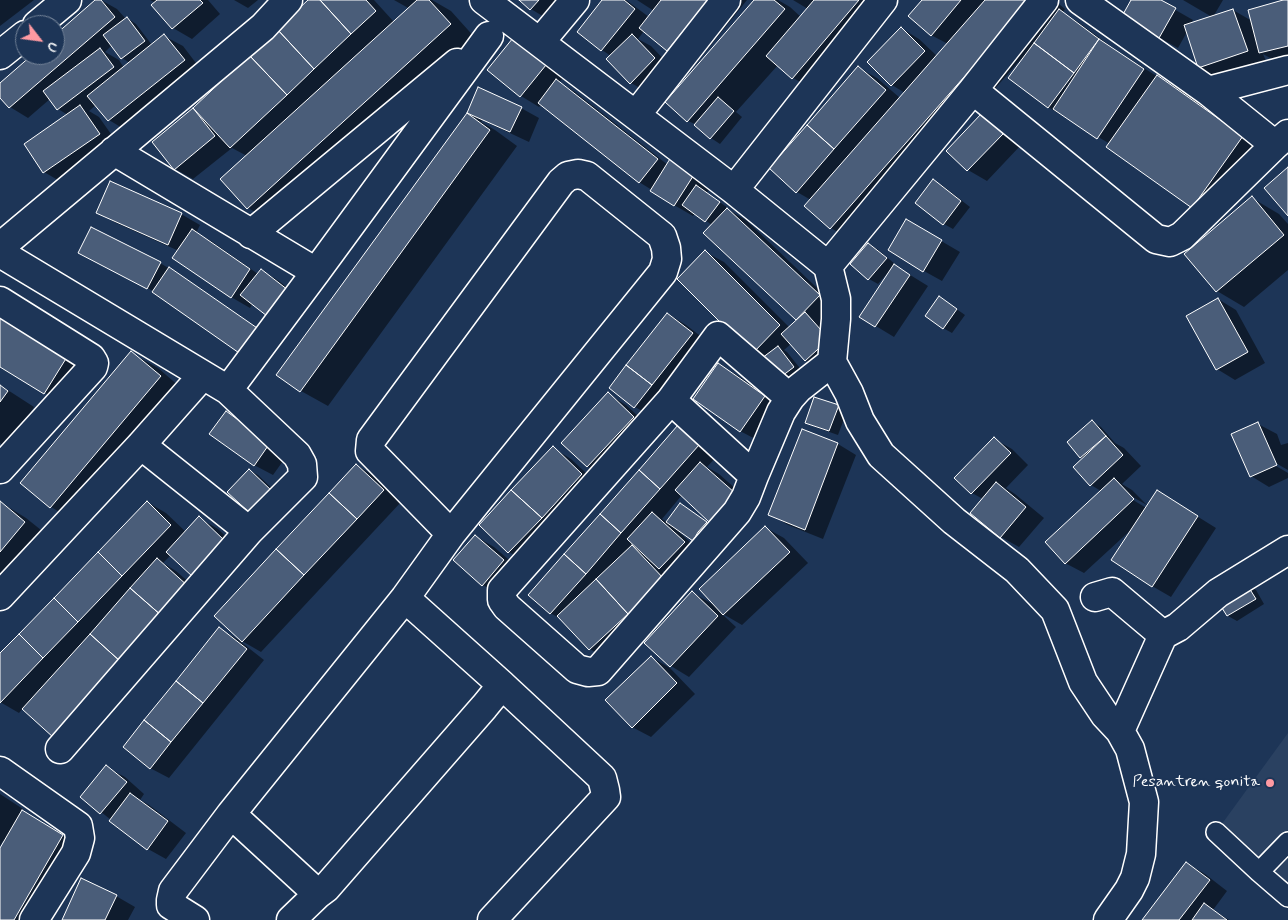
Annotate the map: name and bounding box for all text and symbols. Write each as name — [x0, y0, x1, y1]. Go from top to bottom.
north arrow — [15, 15, 65, 65]
text: U — [42, 39, 62, 55]
place label: Pesantren qonita — [1132, 773, 1260, 793]
marker: Pesantren qonita — [1264, 777, 1276, 789]

